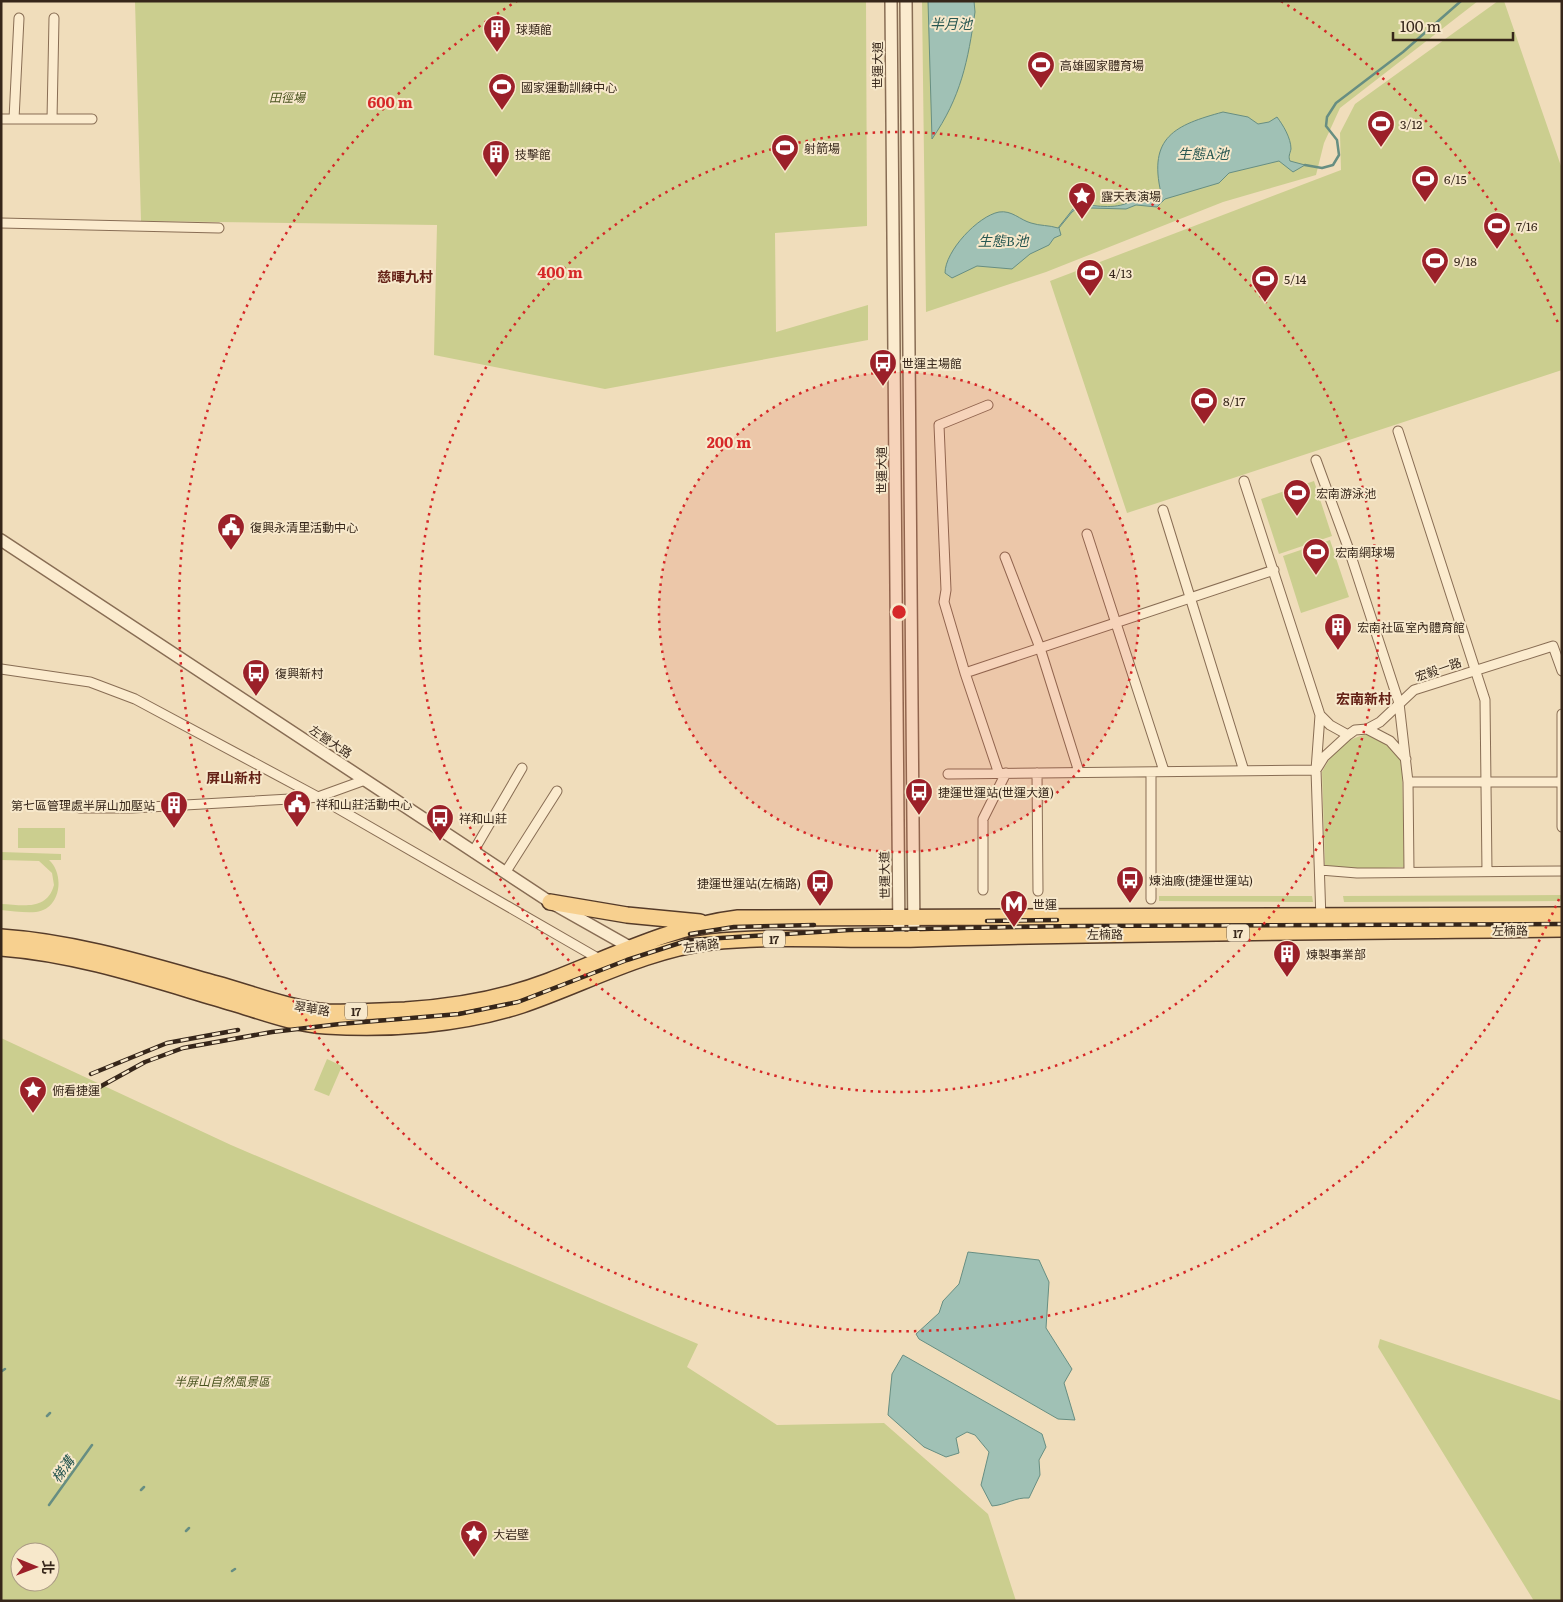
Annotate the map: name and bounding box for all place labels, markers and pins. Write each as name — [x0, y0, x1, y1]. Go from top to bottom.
building icon: 球類館 — [482, 14, 512, 53]
place label: 球類館 — [516, 20, 552, 38]
sports icon: 高雄國家體育場 — [1026, 50, 1056, 89]
place label: 高雄國家體育場 — [1060, 56, 1144, 74]
sports icon: 國家運動訓練中心 — [487, 72, 517, 111]
place label: 國家運動訓練中心 — [521, 78, 617, 96]
sports icon: 3/12 — [1366, 109, 1396, 148]
place label: 3/12 — [1400, 115, 1422, 133]
sports icon: 射箭場 — [770, 133, 800, 172]
building icon: 技擊館 — [481, 139, 511, 178]
place label: 射箭場 — [804, 139, 840, 157]
place label: 技擊館 — [515, 145, 551, 163]
sports icon: 6/15 — [1410, 164, 1440, 203]
place label: 6/15 — [1444, 170, 1467, 188]
place icon: 露天表演場 — [1067, 181, 1097, 220]
place label: 露天表演場 — [1101, 187, 1161, 205]
sports icon: 7/16 — [1482, 211, 1512, 250]
place label: 7/16 — [1516, 217, 1538, 235]
sports icon: 9/18 — [1420, 246, 1450, 285]
place label: 9/18 — [1454, 252, 1477, 270]
sports icon: 4/13 — [1075, 258, 1105, 297]
place label: 4/13 — [1109, 264, 1132, 282]
sports icon: 5/14 — [1250, 264, 1280, 303]
place label: 5/14 — [1284, 270, 1307, 288]
bus stop icon: 世運主場館 — [868, 348, 898, 387]
place label: 世運主場館 — [902, 354, 962, 372]
sports icon: 8/17 — [1189, 386, 1219, 425]
place label: 8/17 — [1223, 392, 1245, 410]
sports icon: 宏南游泳池 — [1282, 478, 1312, 517]
place label: 宏南游泳池 — [1316, 484, 1376, 502]
public building icon: 復興永清里活動中心 — [216, 512, 246, 551]
place label: 復興永清里活動中心 — [250, 518, 358, 536]
sports icon: 宏南網球場 — [1301, 537, 1331, 576]
place label: 宏南網球場 — [1335, 543, 1395, 561]
centre of rings — [890, 603, 908, 621]
building icon: 宏南社區室內體育館 — [1323, 612, 1353, 651]
place label: 宏南社區室內體育館 — [1357, 618, 1465, 636]
bus stop icon: 復興新村 — [241, 658, 271, 697]
place label: 復興新村 — [275, 664, 324, 682]
bus stop icon: 捷運世運站(世運大道) — [904, 777, 934, 816]
place label: 捷運世運站(世運大道) — [938, 783, 1054, 801]
public building icon: 祥和山莊活動中心 — [282, 789, 312, 828]
building icon: 第七區管理處半屏山加壓站 — [159, 790, 189, 829]
place label: 祥和山莊活動中心 — [316, 795, 412, 813]
place label: 第七區管理處半屏山加壓站 — [11, 796, 155, 814]
bus stop icon: 祥和山莊 — [425, 803, 455, 842]
place label: 祥和山莊 — [459, 809, 507, 827]
bus stop icon: 煉油廠(捷運世運站) — [1115, 865, 1145, 904]
bus stop icon: 捷運世運站(左楠路) — [805, 868, 835, 907]
place label: 煉油廠(捷運世運站) — [1149, 871, 1253, 889]
place label: 捷運世運站(左楠路) — [697, 874, 801, 892]
metro station icon: 世運 — [999, 889, 1029, 928]
place label: 世運 — [1033, 895, 1057, 913]
building icon: 煉製事業部 — [1272, 939, 1302, 978]
place label: 煉製事業部 — [1306, 945, 1366, 963]
place icon: 俯看捷運 — [18, 1075, 48, 1114]
place label: 俯看捷運 — [52, 1081, 100, 1099]
place icon: 大岩壁 — [459, 1519, 489, 1558]
place label: 大岩壁 — [493, 1525, 529, 1543]

